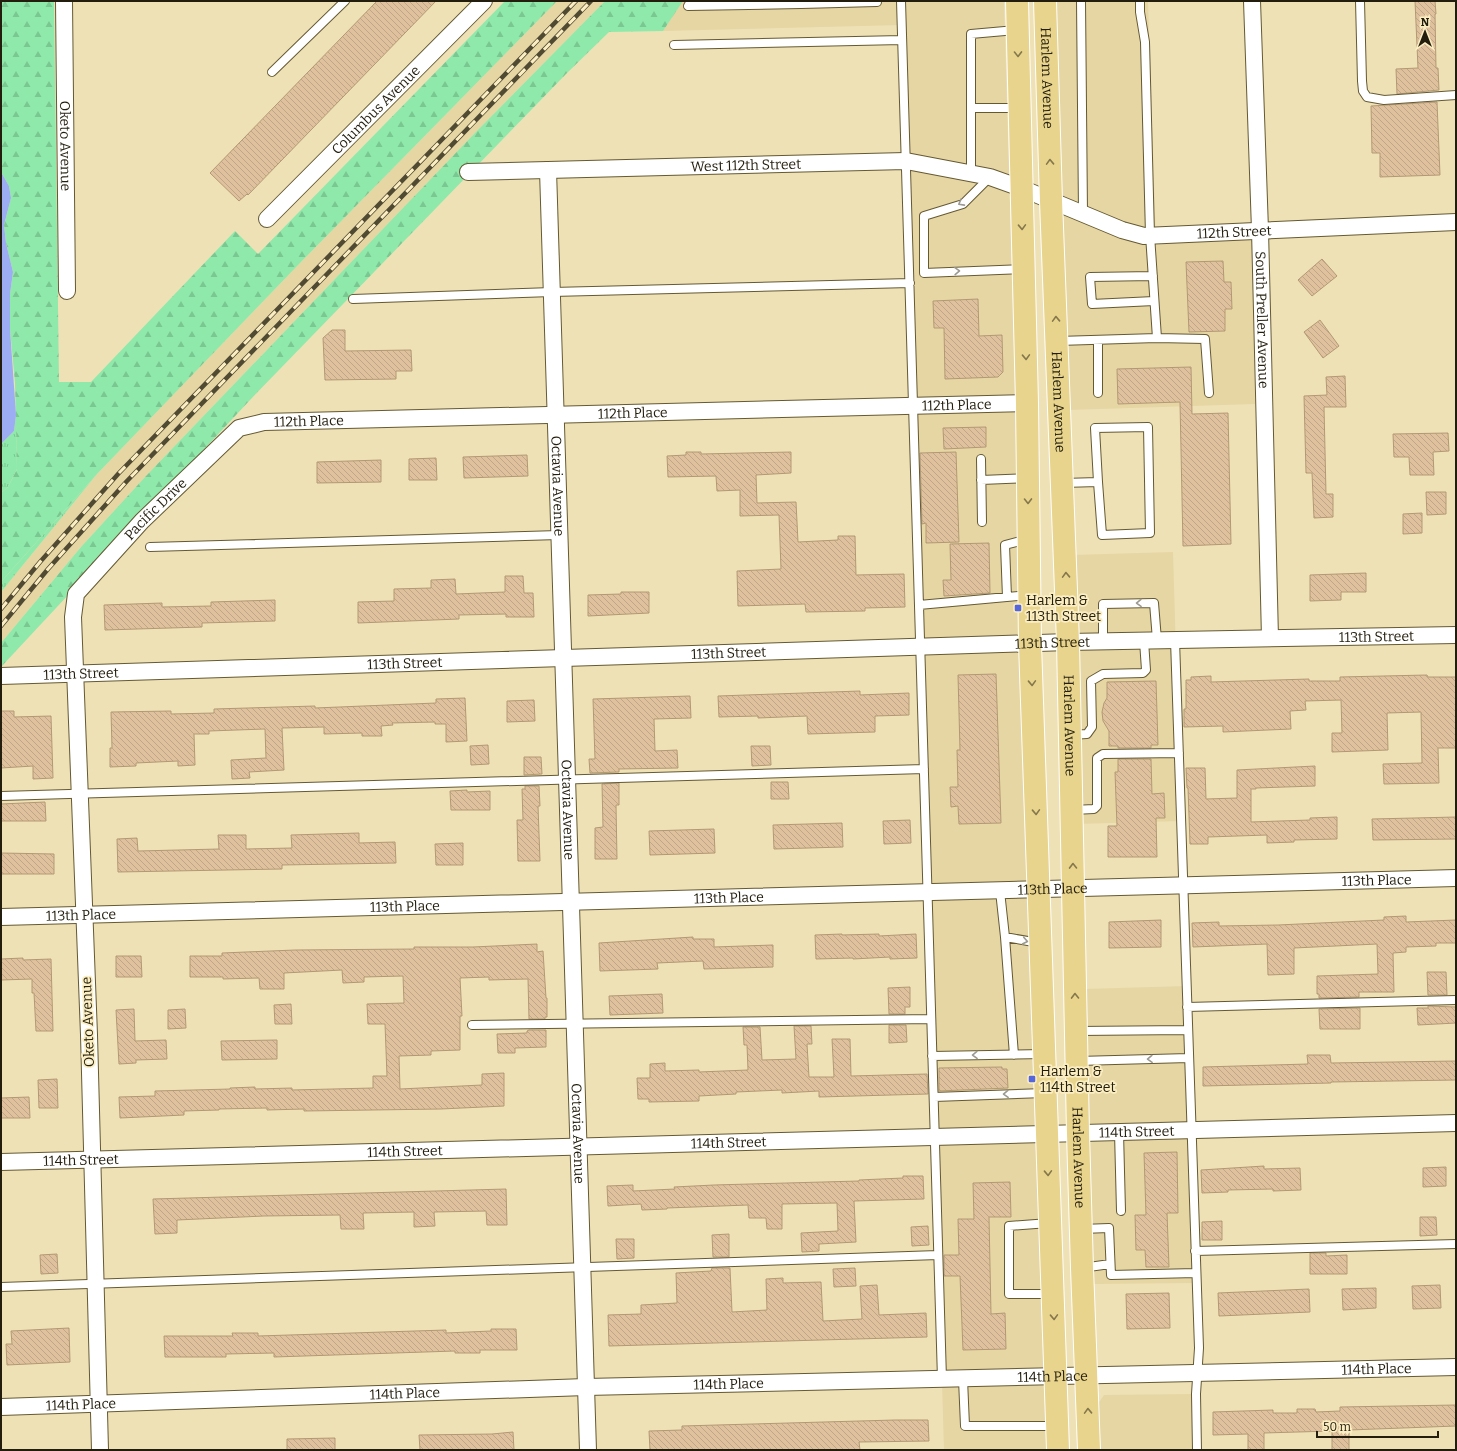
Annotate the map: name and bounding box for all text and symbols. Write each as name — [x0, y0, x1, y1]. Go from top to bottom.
north arrow — [1405, 12, 1445, 52]
text: N — [1421, 16, 1430, 29]
street label: Harlem Avenue — [1037, 27, 1057, 129]
one-way arrow — [1014, 51, 1022, 57]
street label: Columbus Avenue — [328, 62, 423, 158]
street label: Oketo Avenue — [57, 101, 74, 191]
street label: West 112th Street — [690, 155, 801, 175]
one-way arrow — [1045, 159, 1054, 165]
one-way arrow — [958, 198, 965, 206]
street label: 112th Street — [1196, 222, 1272, 242]
one-way arrow — [1018, 224, 1026, 230]
street label: South Preller Avenue — [1252, 251, 1272, 389]
one-way arrow — [954, 267, 960, 275]
one-way arrow — [1051, 316, 1060, 322]
street label: Harlem Avenue — [1048, 351, 1069, 453]
one-way arrow — [1021, 354, 1030, 360]
street label: 112th Place — [922, 395, 992, 414]
street label: 112th Place — [598, 403, 668, 422]
street label: 112th Place — [274, 412, 344, 430]
street label: Octavia Avenue — [548, 435, 568, 536]
street label: Pacific Drive — [121, 475, 190, 543]
one-way arrow — [1024, 498, 1032, 504]
one-way arrow — [1061, 572, 1070, 578]
place label: Harlem & 113th Street — [1026, 592, 1101, 625]
one-way arrow — [1136, 599, 1142, 608]
marker: Harlem & 113th Street — [1013, 603, 1023, 613]
street label: 113th Street — [1339, 627, 1414, 646]
street label: 113th Street — [1015, 633, 1090, 652]
street label: 113th Street — [691, 643, 767, 663]
street label: 113th Street — [367, 653, 443, 673]
street label: 113th Street — [43, 664, 119, 683]
street label: Harlem Avenue — [1060, 675, 1079, 777]
one-way arrow — [1027, 680, 1036, 686]
street label: Octavia Avenue — [558, 759, 578, 860]
one-way arrow — [1032, 809, 1040, 815]
one-way arrow — [1069, 863, 1077, 869]
street label: 113th Place — [1341, 871, 1412, 890]
street label: 113th Place — [1017, 879, 1088, 898]
street label: 113th Place — [694, 888, 764, 907]
street label: 113th Place — [370, 897, 440, 916]
street label: 113th Place — [46, 905, 116, 924]
one-way arrow — [1022, 936, 1028, 944]
street label: Oketo Avenue — [78, 977, 98, 1067]
one-way arrow — [1071, 993, 1080, 999]
one-way arrow — [972, 1051, 978, 1059]
one-way arrow — [1147, 1055, 1153, 1063]
place label: Harlem & 114th Street — [1040, 1063, 1116, 1096]
marker: Harlem & 114th Street — [1027, 1074, 1037, 1084]
street label: Octavia Avenue — [568, 1083, 588, 1184]
one-way arrow — [1003, 1090, 1009, 1099]
street label: Harlem Avenue — [1069, 1106, 1089, 1209]
street label: 114th Street — [1099, 1122, 1175, 1141]
street label: 114th Street — [691, 1133, 767, 1152]
street label: 114th Street — [367, 1142, 443, 1161]
street label: 114th Street — [43, 1150, 119, 1169]
one-way arrow — [1044, 1170, 1052, 1176]
one-way arrow — [1049, 1314, 1058, 1320]
street label: 114th Place — [1341, 1360, 1412, 1378]
street label: 114th Place — [1017, 1367, 1088, 1386]
street label: 114th Place — [693, 1374, 764, 1393]
street label: 114th Place — [369, 1383, 440, 1403]
street label: 114th Place — [46, 1395, 116, 1414]
one-way arrow — [1083, 1408, 1092, 1414]
scale bar — [1317, 1413, 1438, 1439]
text: 50 m — [1323, 1420, 1352, 1434]

